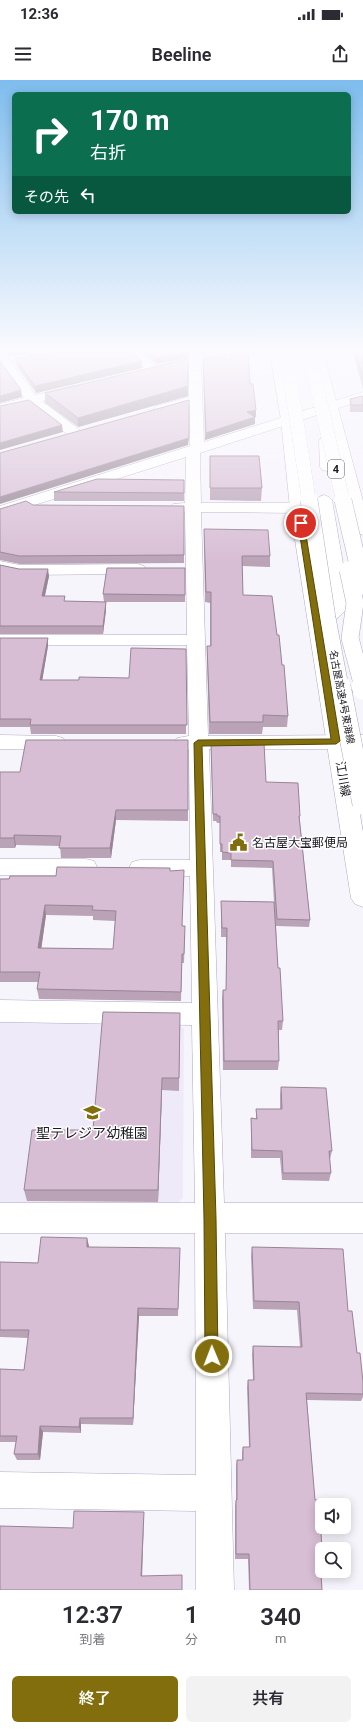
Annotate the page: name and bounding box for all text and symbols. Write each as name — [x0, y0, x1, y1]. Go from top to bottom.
text: 12:36 — [20, 5, 59, 23]
icon: menu — [12, 43, 34, 65]
icon: share — [329, 43, 351, 65]
text: Beeline — [152, 44, 211, 65]
text: 170 m — [90, 104, 169, 137]
icon: right — [24, 108, 76, 160]
text: 右折 — [90, 142, 126, 163]
icon: left — [77, 184, 99, 206]
text: その先 — [24, 188, 69, 206]
road number: 4 — [328, 460, 344, 478]
pin — [284, 506, 318, 540]
icon: arrive — [290, 512, 312, 534]
street label: 名古屋高速4号東海線 — [327, 649, 357, 745]
street label: 江川線 — [333, 760, 353, 798]
public building icon: 名古屋大宝郵便局 — [229, 833, 249, 853]
place label: 名古屋大宝郵便局 — [252, 836, 348, 850]
school or university icon: 聖テレジア幼稚園 — [82, 1103, 102, 1123]
place label: 聖テレジア幼稚園 — [36, 1125, 148, 1141]
position arrow — [191, 1335, 233, 1377]
map controls — [315, 1498, 351, 1578]
button: sound — [315, 1498, 351, 1534]
button: search — [315, 1542, 351, 1578]
text: 12:37 — [62, 1601, 123, 1629]
text: 1 — [185, 1601, 198, 1629]
text: 340 — [260, 1603, 301, 1631]
text: m — [275, 1631, 286, 1646]
text: 到着 — [79, 1632, 105, 1647]
text: 分 — [185, 1632, 198, 1647]
button: 終了 — [12, 1676, 178, 1722]
button: 共有 — [186, 1676, 351, 1722]

